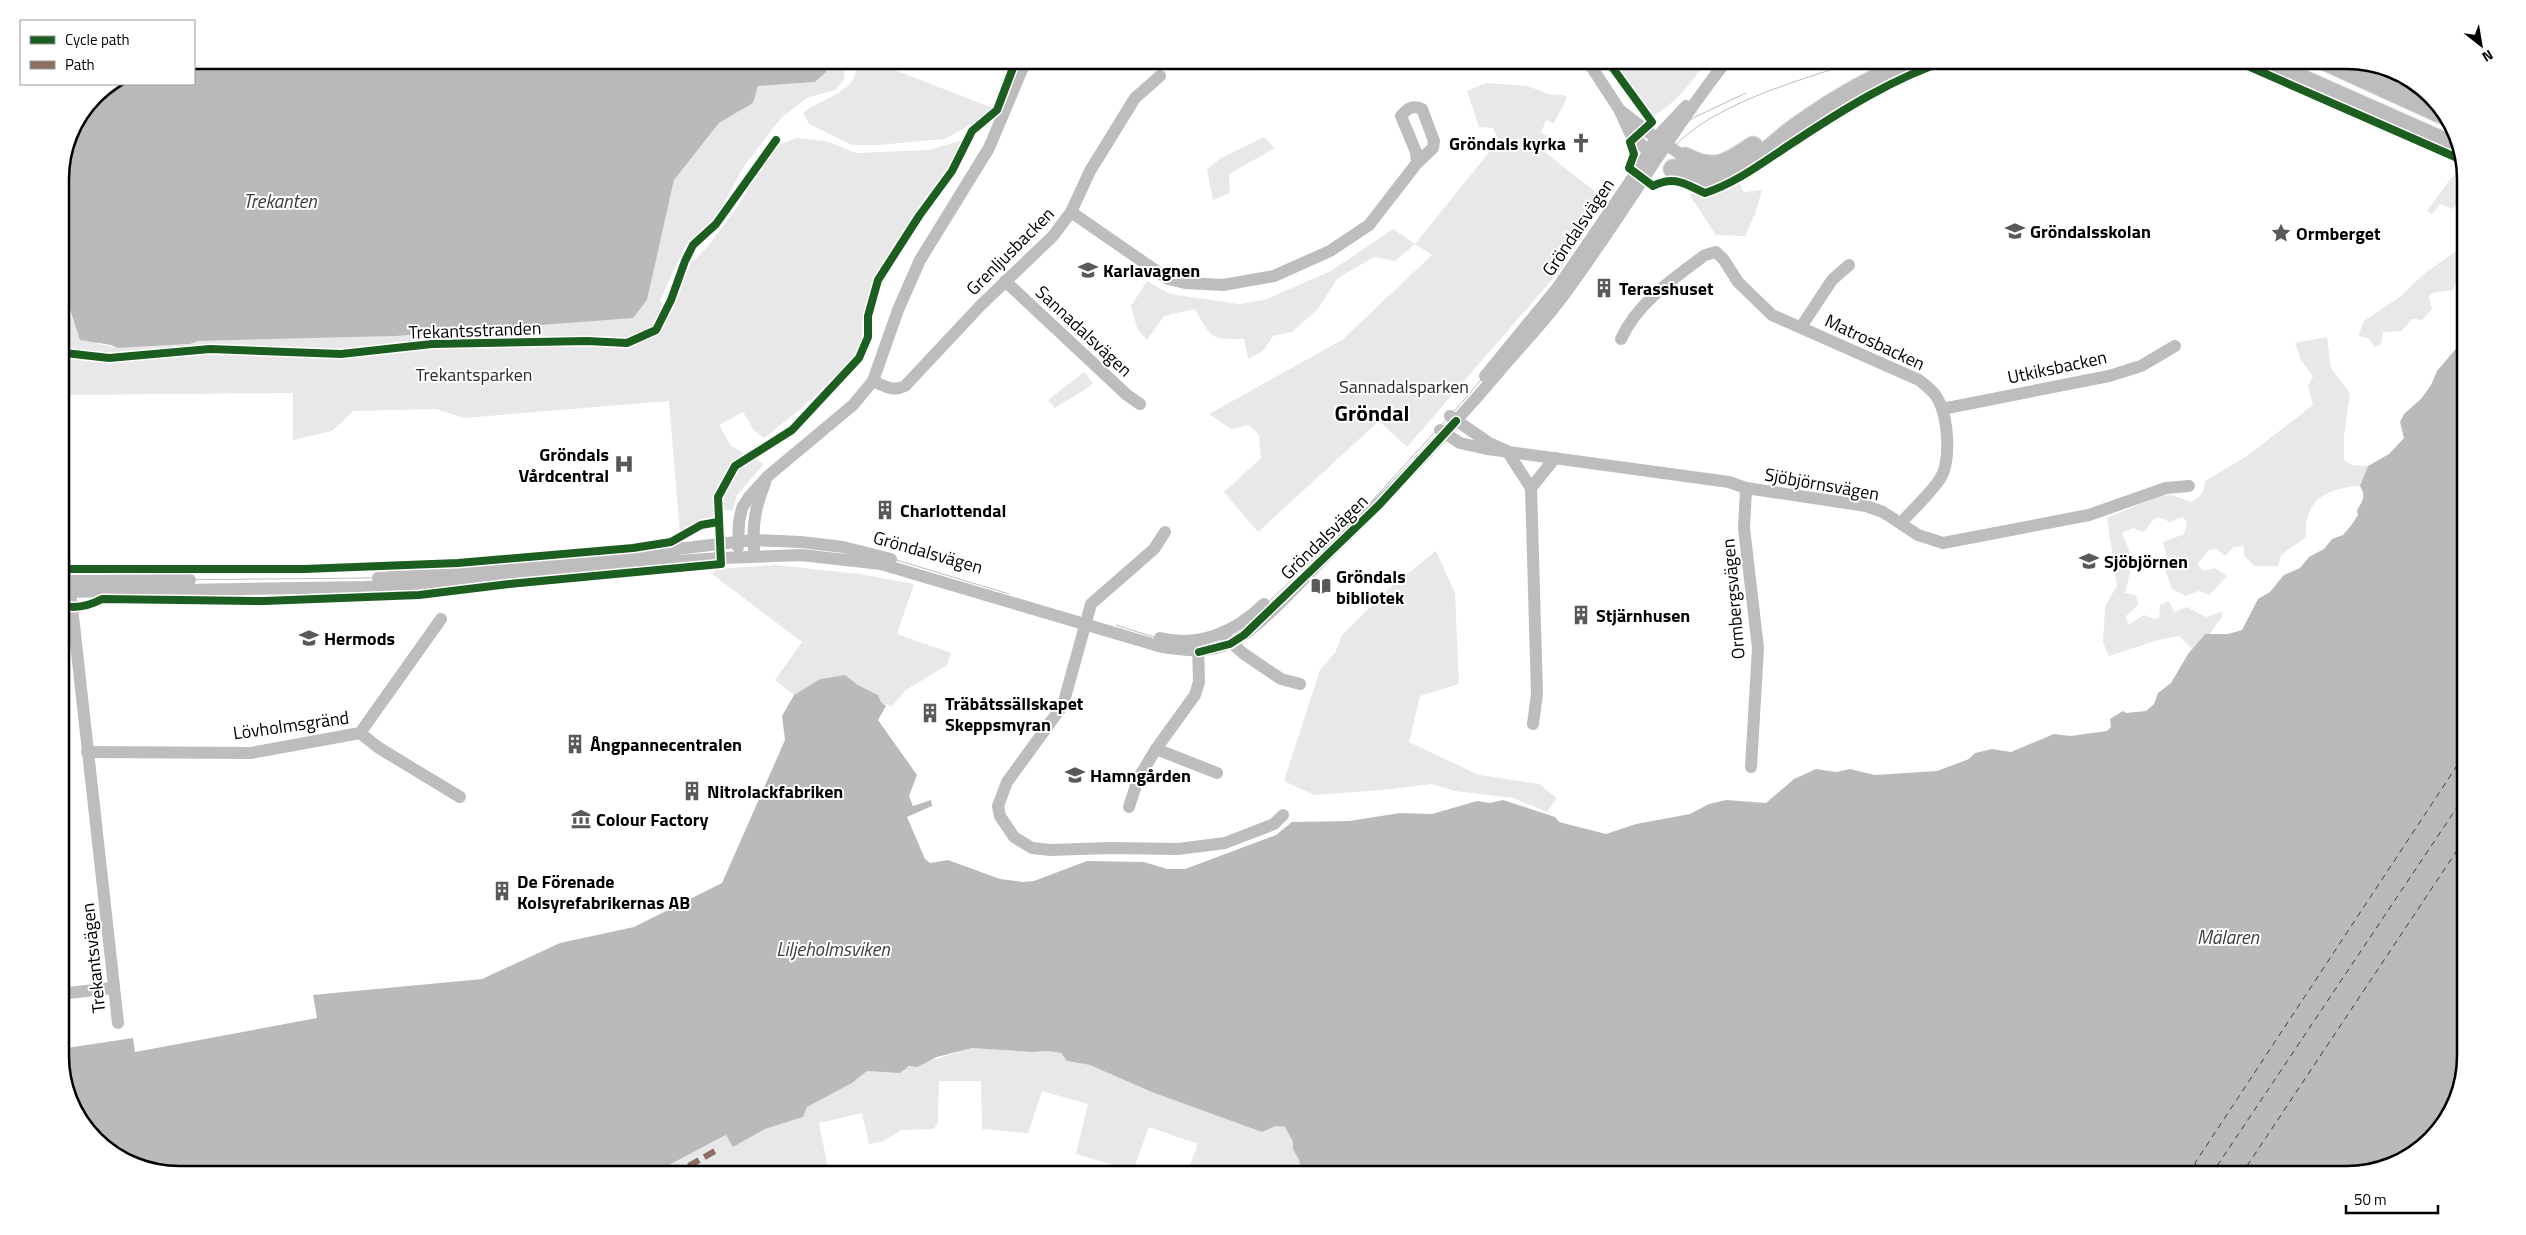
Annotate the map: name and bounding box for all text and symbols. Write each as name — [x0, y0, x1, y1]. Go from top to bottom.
legend — [20, 20, 195, 85]
north arrow — [2456, 20, 2506, 70]
text: Cycle path — [65, 28, 130, 51]
text: N — [2478, 45, 2498, 68]
text: Path — [65, 53, 95, 76]
place label: Gröndals kyrka — [1449, 130, 1566, 157]
church icon: Gröndals kyrka — [1570, 132, 1592, 154]
street label: Gröndalsvägen — [1535, 173, 1621, 281]
water label: Trekanten — [243, 186, 317, 215]
street label: Grenljusbacken — [960, 201, 1060, 301]
place label: Gröndalsskolan — [2030, 218, 2151, 245]
school or university icon: Gröndalsskolan — [2004, 220, 2026, 242]
place label: Ormberget — [2296, 220, 2381, 247]
place icon: Ormberget — [2270, 222, 2292, 244]
place label: Karlavagnen — [1103, 257, 1200, 284]
school or university icon: Karlavagnen — [1077, 259, 1099, 281]
place label: Terasshuset — [1619, 275, 1714, 302]
building icon: Terasshuset — [1593, 277, 1615, 299]
street label: Sannadalsvägen — [1030, 279, 1138, 383]
street label: Matrosbacken — [1820, 307, 1930, 377]
street label: Trekantsstranden — [408, 314, 542, 346]
street label: Utkiksbacken — [2005, 343, 2109, 391]
park label: Trekantsparken — [416, 361, 532, 388]
park label: Sannadalsparken — [1339, 373, 1469, 400]
district label: Gröndal — [1335, 396, 1409, 430]
place label: Gröndals Vårdcentral — [518, 441, 609, 489]
hospital icon: Gröndals Vårdcentral — [613, 453, 635, 475]
street label: Sjöbjörnsvägen — [1763, 461, 1881, 507]
street label: Gröndalsvägen — [1274, 488, 1374, 586]
place label: Charlottendal — [900, 497, 1006, 524]
building icon: Charlottendal — [874, 499, 896, 521]
street label: Gröndalsvägen — [870, 523, 986, 581]
street label: Ormbergsvägen — [1714, 538, 1752, 660]
place label: Sjöbjörnen — [2104, 548, 2188, 575]
school or university icon: Sjöbjörnen — [2078, 550, 2100, 572]
place label: Gröndals bibliotek — [1336, 563, 1406, 611]
library icon: Gröndals bibliotek — [1310, 575, 1332, 597]
place label: Stjärnhusen — [1596, 602, 1690, 629]
building icon: Stjärnhusen — [1570, 604, 1592, 626]
place label: Hermods — [324, 625, 395, 652]
school or university icon: Hermods — [298, 627, 320, 649]
place label: Träbåtssällskapet Skeppsmyran — [945, 690, 1084, 738]
building icon: Träbåtssällskapet Skeppsmyran — [919, 702, 941, 724]
street label: Lövholmsgränd — [231, 703, 351, 747]
place label: Ångpannecentralen — [590, 731, 742, 758]
building icon: Ångpannecentralen — [564, 733, 586, 755]
place label: Hamngården — [1090, 762, 1191, 789]
school or university icon: Hamngården — [1064, 764, 1086, 786]
place label: Nitrolackfabriken — [707, 778, 843, 805]
building icon: Nitrolackfabriken — [681, 780, 703, 802]
place label: Colour Factory — [596, 806, 709, 833]
museum icon: Colour Factory — [570, 808, 592, 830]
place label: De Förenade Kolsyrefabrikernas AB — [517, 868, 690, 916]
building icon: De Förenade Kolsyrefabrikernas AB — [491, 880, 513, 902]
street label: Trekantsvägen — [74, 902, 112, 1014]
water label: Mälaren — [2197, 922, 2259, 951]
water label: Liljeholmsviken — [776, 934, 890, 963]
scale bar — [2346, 1182, 2438, 1214]
text: 50 m — [2354, 1188, 2387, 1211]

